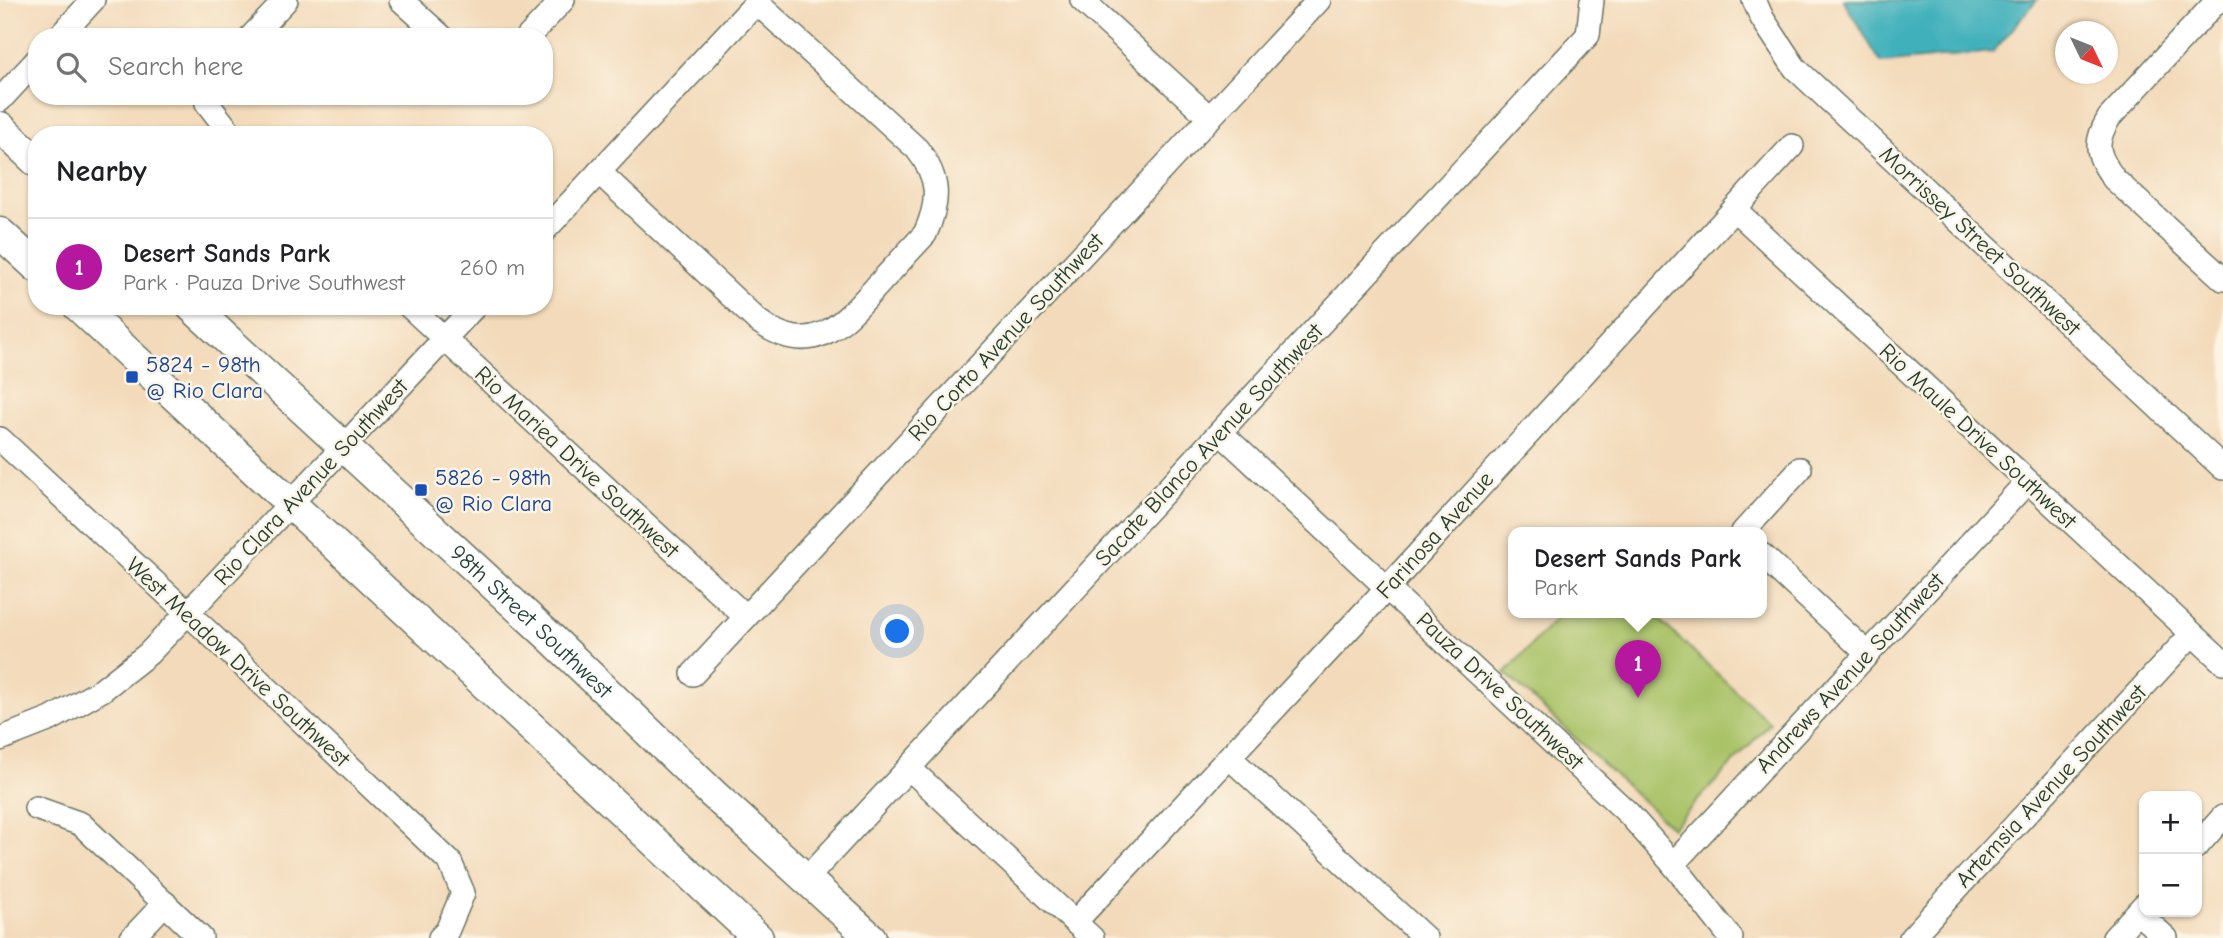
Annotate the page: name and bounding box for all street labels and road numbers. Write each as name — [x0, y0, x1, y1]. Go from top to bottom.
street label: Morrissey Street Southwest — [1874, 141, 2087, 342]
street label: Rio Corto Avenue Southwest — [903, 226, 1110, 446]
street label: Sacate Blanco Avenue Southwest — [1089, 317, 1330, 572]
street label: Rio Maule Drive Southwest — [1874, 338, 2083, 535]
street label: Rio Mariea Drive Southwest — [469, 360, 686, 565]
street label: Rio Clara Avenue Southwest — [208, 372, 415, 591]
street label: Farinosa Avenue — [1371, 466, 1499, 604]
street label: 98th Street Southwest — [445, 539, 619, 705]
street label: West Meadow Drive Southwest — [121, 551, 356, 774]
street label: Andrews Avenue Southwest — [1750, 566, 1951, 779]
street label: Pauza Drive Southwest — [1411, 607, 1590, 776]
street label: Artemsia Avenue Southwest — [1950, 678, 2153, 893]

